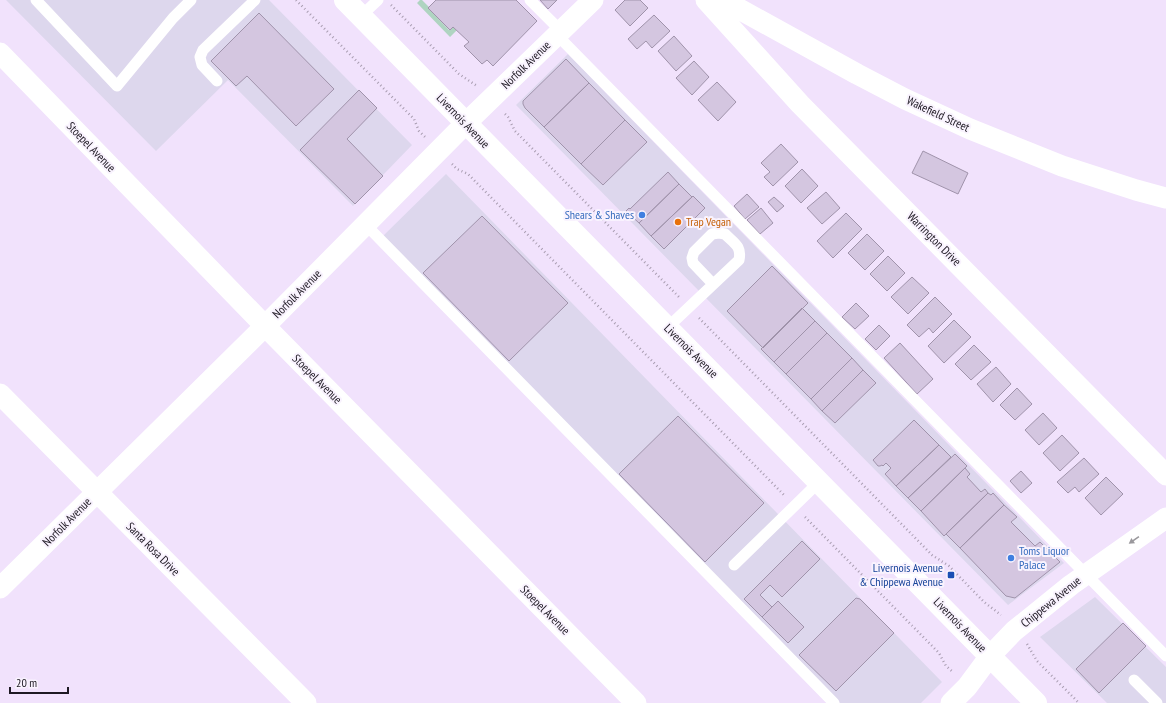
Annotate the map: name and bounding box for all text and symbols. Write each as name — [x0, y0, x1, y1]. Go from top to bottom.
street label: Norfolk Avenue — [498, 37, 553, 92]
street label: Livernois Avenue — [434, 90, 493, 151]
street label: Wakefield Street — [904, 92, 973, 135]
street label: Stoepel Avenue — [64, 118, 119, 175]
place label: Shears & Shaves — [565, 207, 634, 222]
street label: Warrington Drive — [904, 209, 964, 269]
marker: Shears & Shaves — [637, 210, 647, 220]
place label: Trap Vegan — [686, 214, 731, 229]
marker: Trap Vegan — [673, 217, 683, 227]
street label: Norfolk Avenue — [269, 266, 324, 321]
street label: Livernois Avenue — [661, 321, 721, 381]
street label: Stoepel Avenue — [289, 351, 345, 407]
street label: Norfolk Avenue — [39, 494, 94, 549]
street label: Santa Rosa Drive — [123, 519, 183, 579]
one-way arrow — [1129, 536, 1139, 544]
place label: Toms Liquor Palace — [1019, 543, 1070, 572]
marker: Toms Liquor Palace — [1006, 553, 1016, 563]
place label: Livernois Avenue & Chippewa Avenue — [859, 560, 943, 589]
marker: Livernois Avenue & Chippewa Avenue — [946, 570, 956, 580]
street label: Chippewa Avenue — [1018, 573, 1084, 630]
street label: Stoepel Avenue — [517, 582, 573, 638]
street label: Livernois Avenue — [931, 594, 990, 655]
scale bar — [10, 669, 68, 695]
text: 20 m — [16, 675, 37, 690]

